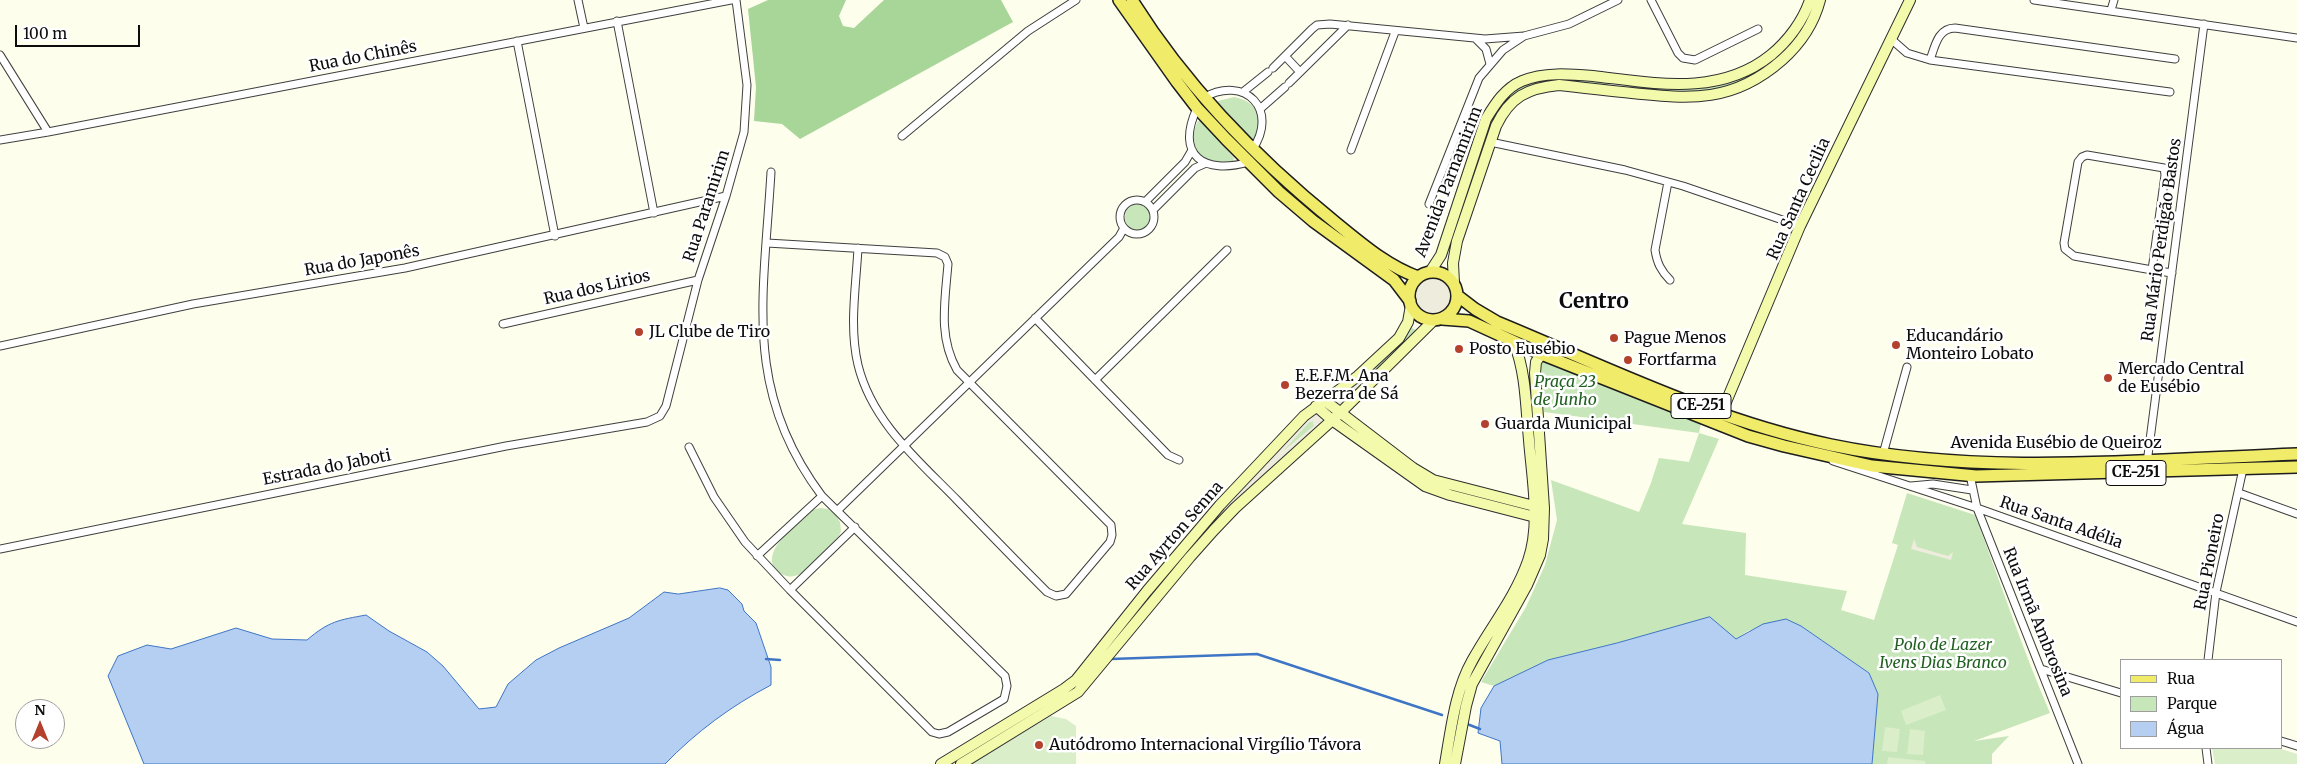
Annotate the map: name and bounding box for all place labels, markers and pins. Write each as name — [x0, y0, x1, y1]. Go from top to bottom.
place label: JL Clube de Tiro — [649, 322, 770, 342]
marker: JL Clube de Tiro — [633, 326, 645, 338]
place label: Educandário Monteiro Lobato — [1906, 326, 2034, 364]
place label: Pague Menos — [1624, 328, 1726, 348]
marker: Pague Menos — [1608, 332, 1620, 344]
place label: Posto Eusébio — [1469, 339, 1575, 359]
marker: Educandário Monteiro Lobato — [1890, 339, 1902, 351]
marker: Posto Eusébio — [1453, 343, 1465, 355]
place label: Fortfarma — [1638, 350, 1716, 370]
marker: Fortfarma — [1622, 354, 1634, 366]
place label: Mercado Central de Eusébio — [2118, 359, 2244, 397]
place label: E.E.F.M. Ana Bezerra de Sá — [1295, 366, 1398, 404]
marker: Mercado Central de Eusébio — [2102, 372, 2114, 384]
marker: E.E.F.M. Ana Bezerra de Sá — [1279, 379, 1291, 391]
place label: Guarda Municipal — [1495, 414, 1632, 434]
marker: Guarda Municipal — [1479, 418, 1491, 430]
place label: Autódromo Internacional Virgílio Távora — [1049, 735, 1361, 755]
marker: Autódromo Internacional Virgílio Távora — [1033, 739, 1045, 751]

